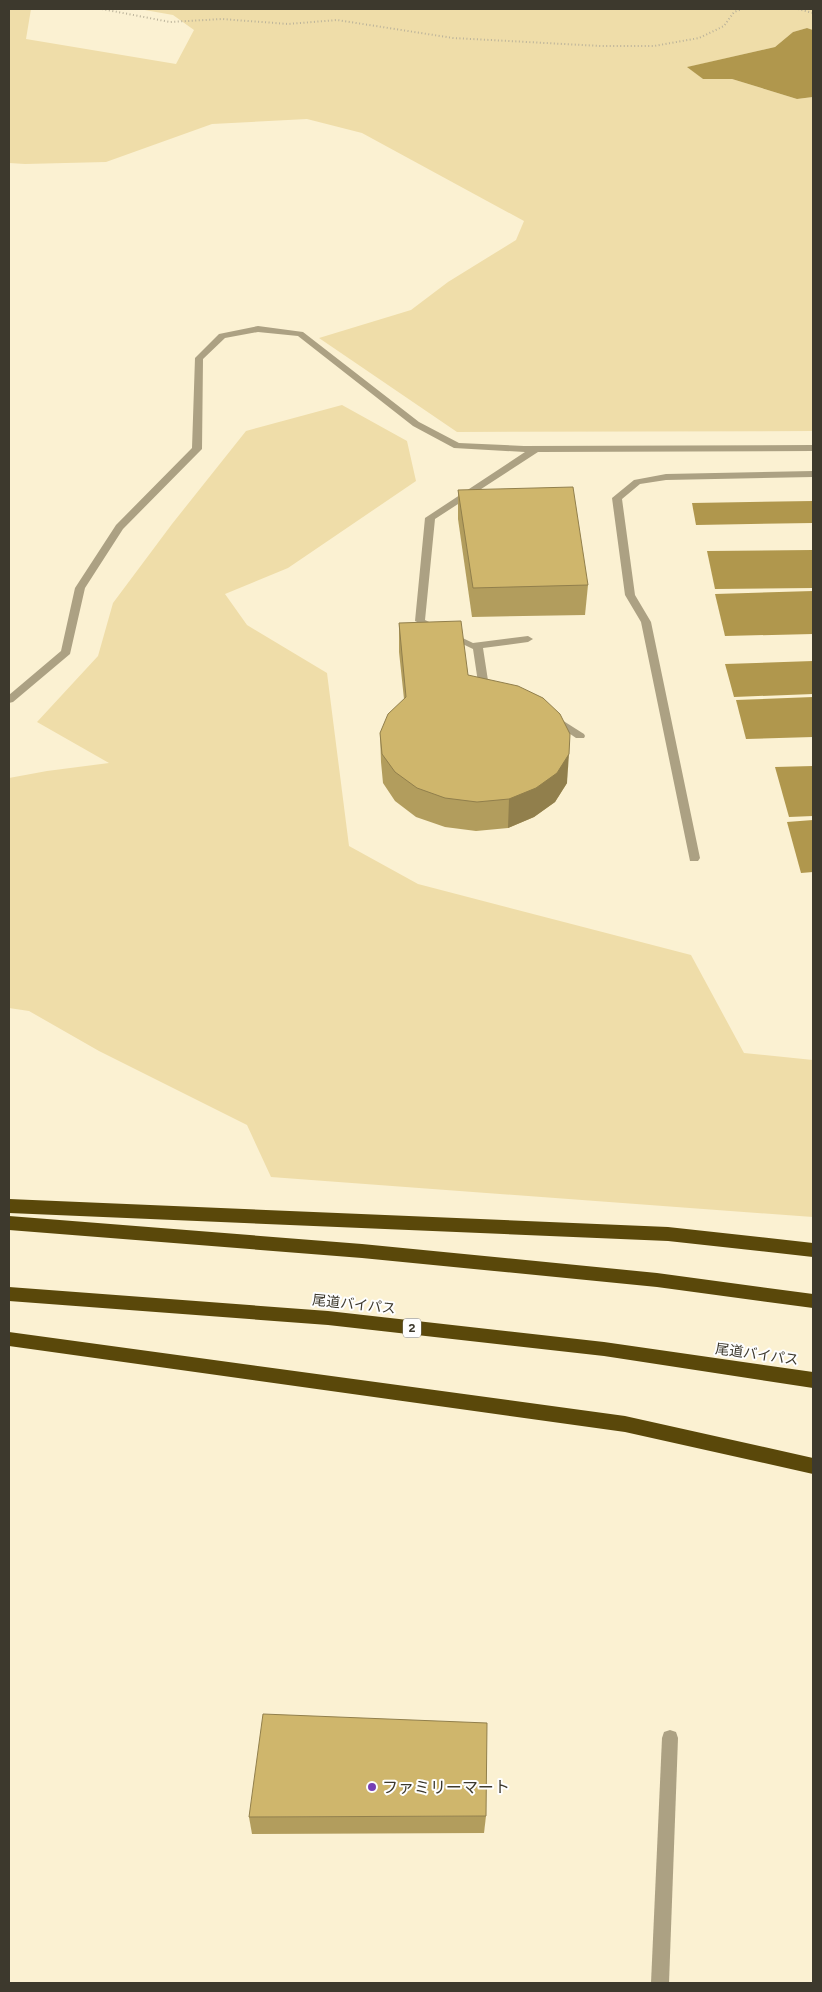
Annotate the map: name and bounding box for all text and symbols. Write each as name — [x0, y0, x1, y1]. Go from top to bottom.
street label: 尾道バイパス — [311, 1292, 396, 1317]
road number: 2 — [403, 1319, 421, 1338]
street label: 尾道バイパス — [714, 1340, 800, 1369]
place label: ファミリーマート — [382, 1778, 510, 1797]
marker: ファミリーマート — [366, 1781, 378, 1793]

